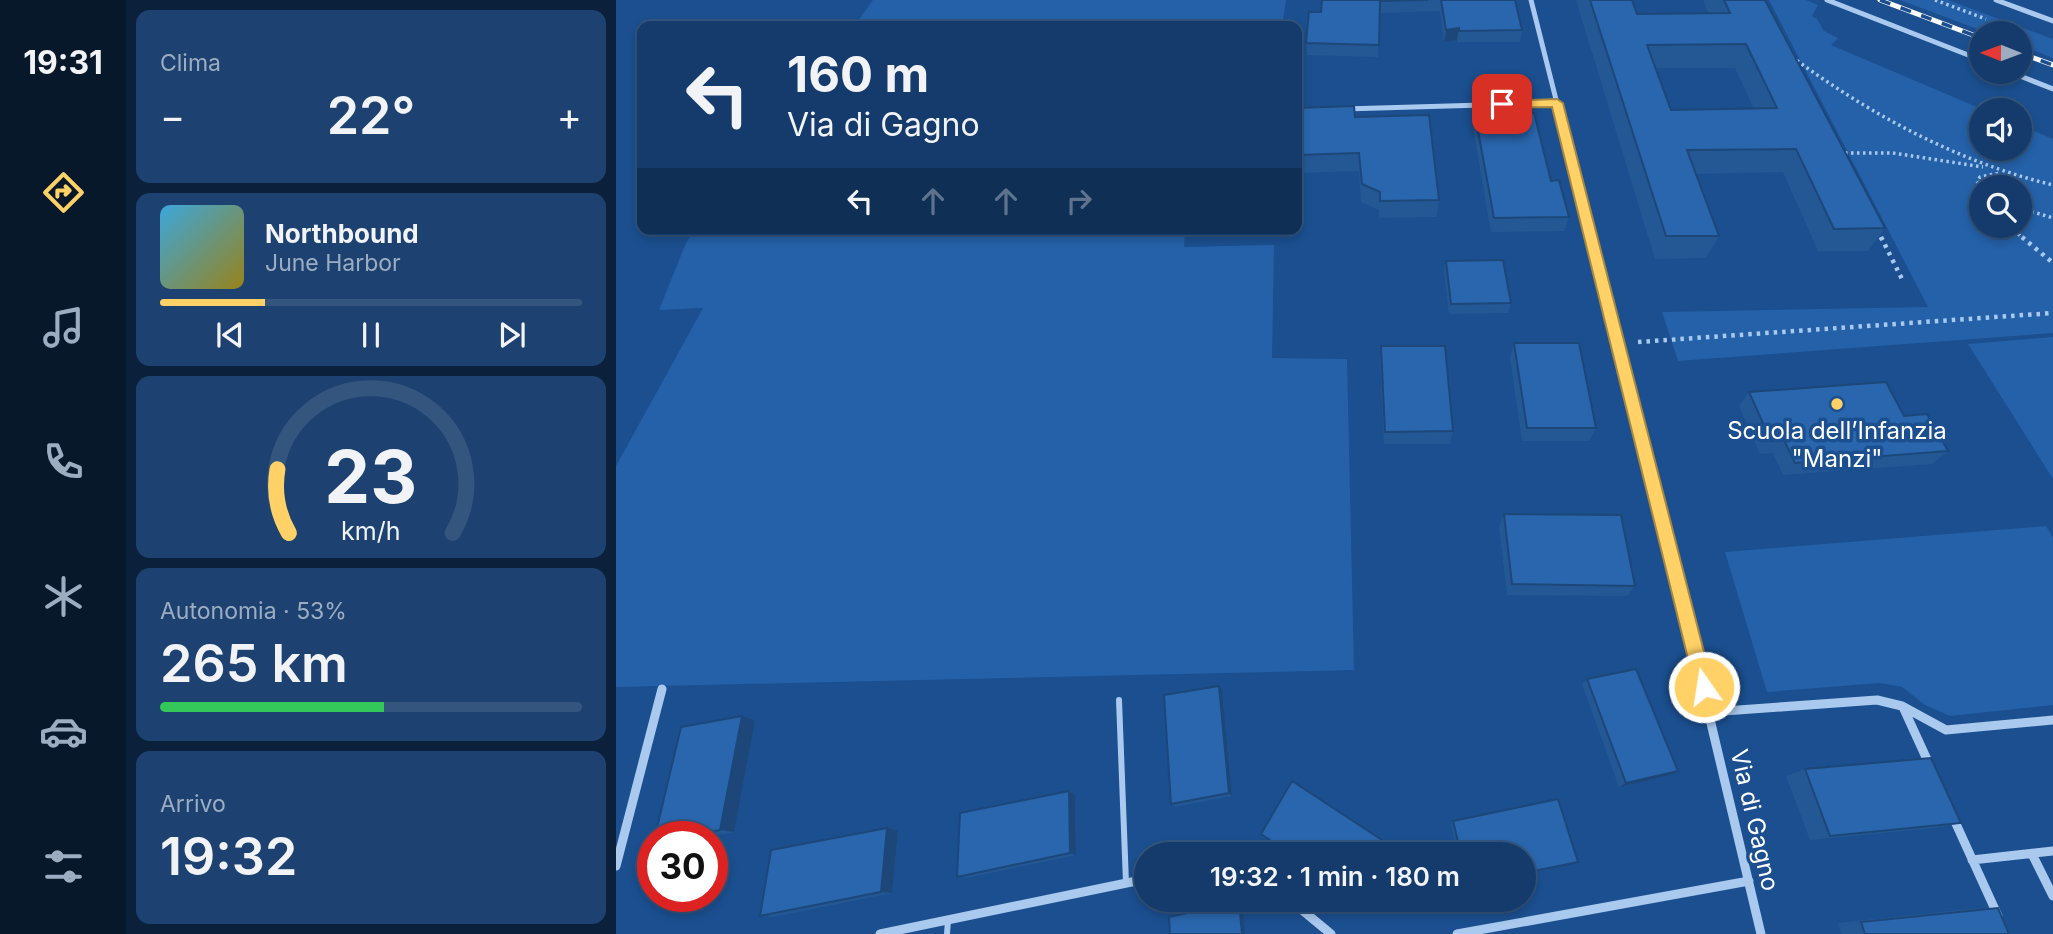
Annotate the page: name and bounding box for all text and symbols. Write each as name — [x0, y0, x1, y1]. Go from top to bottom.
north arrow — [1969, 21, 2032, 84]
map controls — [1969, 21, 2032, 238]
text: 19:31 — [23, 43, 103, 82]
text: 160 m — [787, 45, 929, 104]
text: Clima — [160, 49, 221, 77]
icon: left — [672, 49, 763, 140]
pin — [1472, 74, 1532, 134]
text: 22° — [327, 84, 415, 147]
icon: arrive — [1483, 85, 1521, 123]
text: − — [160, 93, 185, 139]
text: + — [557, 93, 582, 139]
button: sound — [1969, 98, 2032, 161]
text: Via di Gagno — [787, 105, 980, 144]
icon: directions — [39, 168, 88, 217]
button: search — [1969, 175, 2032, 238]
icon: left — [841, 182, 879, 220]
icon: ahead — [914, 182, 952, 220]
icon: ahead — [987, 182, 1025, 220]
icon: right — [1060, 182, 1098, 220]
text: Northbound — [265, 218, 419, 249]
text: June Harbor — [265, 249, 401, 277]
icon: music — [39, 303, 88, 352]
icon: previous — [211, 316, 249, 354]
icon: pause — [352, 316, 390, 354]
icon: next — [493, 316, 531, 354]
marker: Scuola dell’Infanzia "Manzi" — [1829, 396, 1845, 412]
place label: Scuola dell’Infanzia "Manzi" — [1727, 416, 1947, 473]
text: 23 — [325, 432, 417, 521]
icon: phone — [39, 437, 88, 486]
text: km/h — [341, 516, 401, 546]
icon: climate — [39, 572, 88, 621]
text: Autonomia · 53% — [160, 597, 347, 625]
text: 265 km — [160, 632, 348, 695]
position arrow — [1667, 650, 1741, 724]
icon: car — [39, 707, 88, 756]
street label: Via di Gagno — [1725, 746, 1785, 894]
text: Arrivo — [160, 790, 226, 818]
speed limit sign: 30 — [637, 821, 728, 912]
text: 19:32 — [160, 825, 297, 888]
icon: filters — [39, 842, 88, 891]
text: 19:32 · 1 min · 180 m — [1210, 861, 1460, 892]

